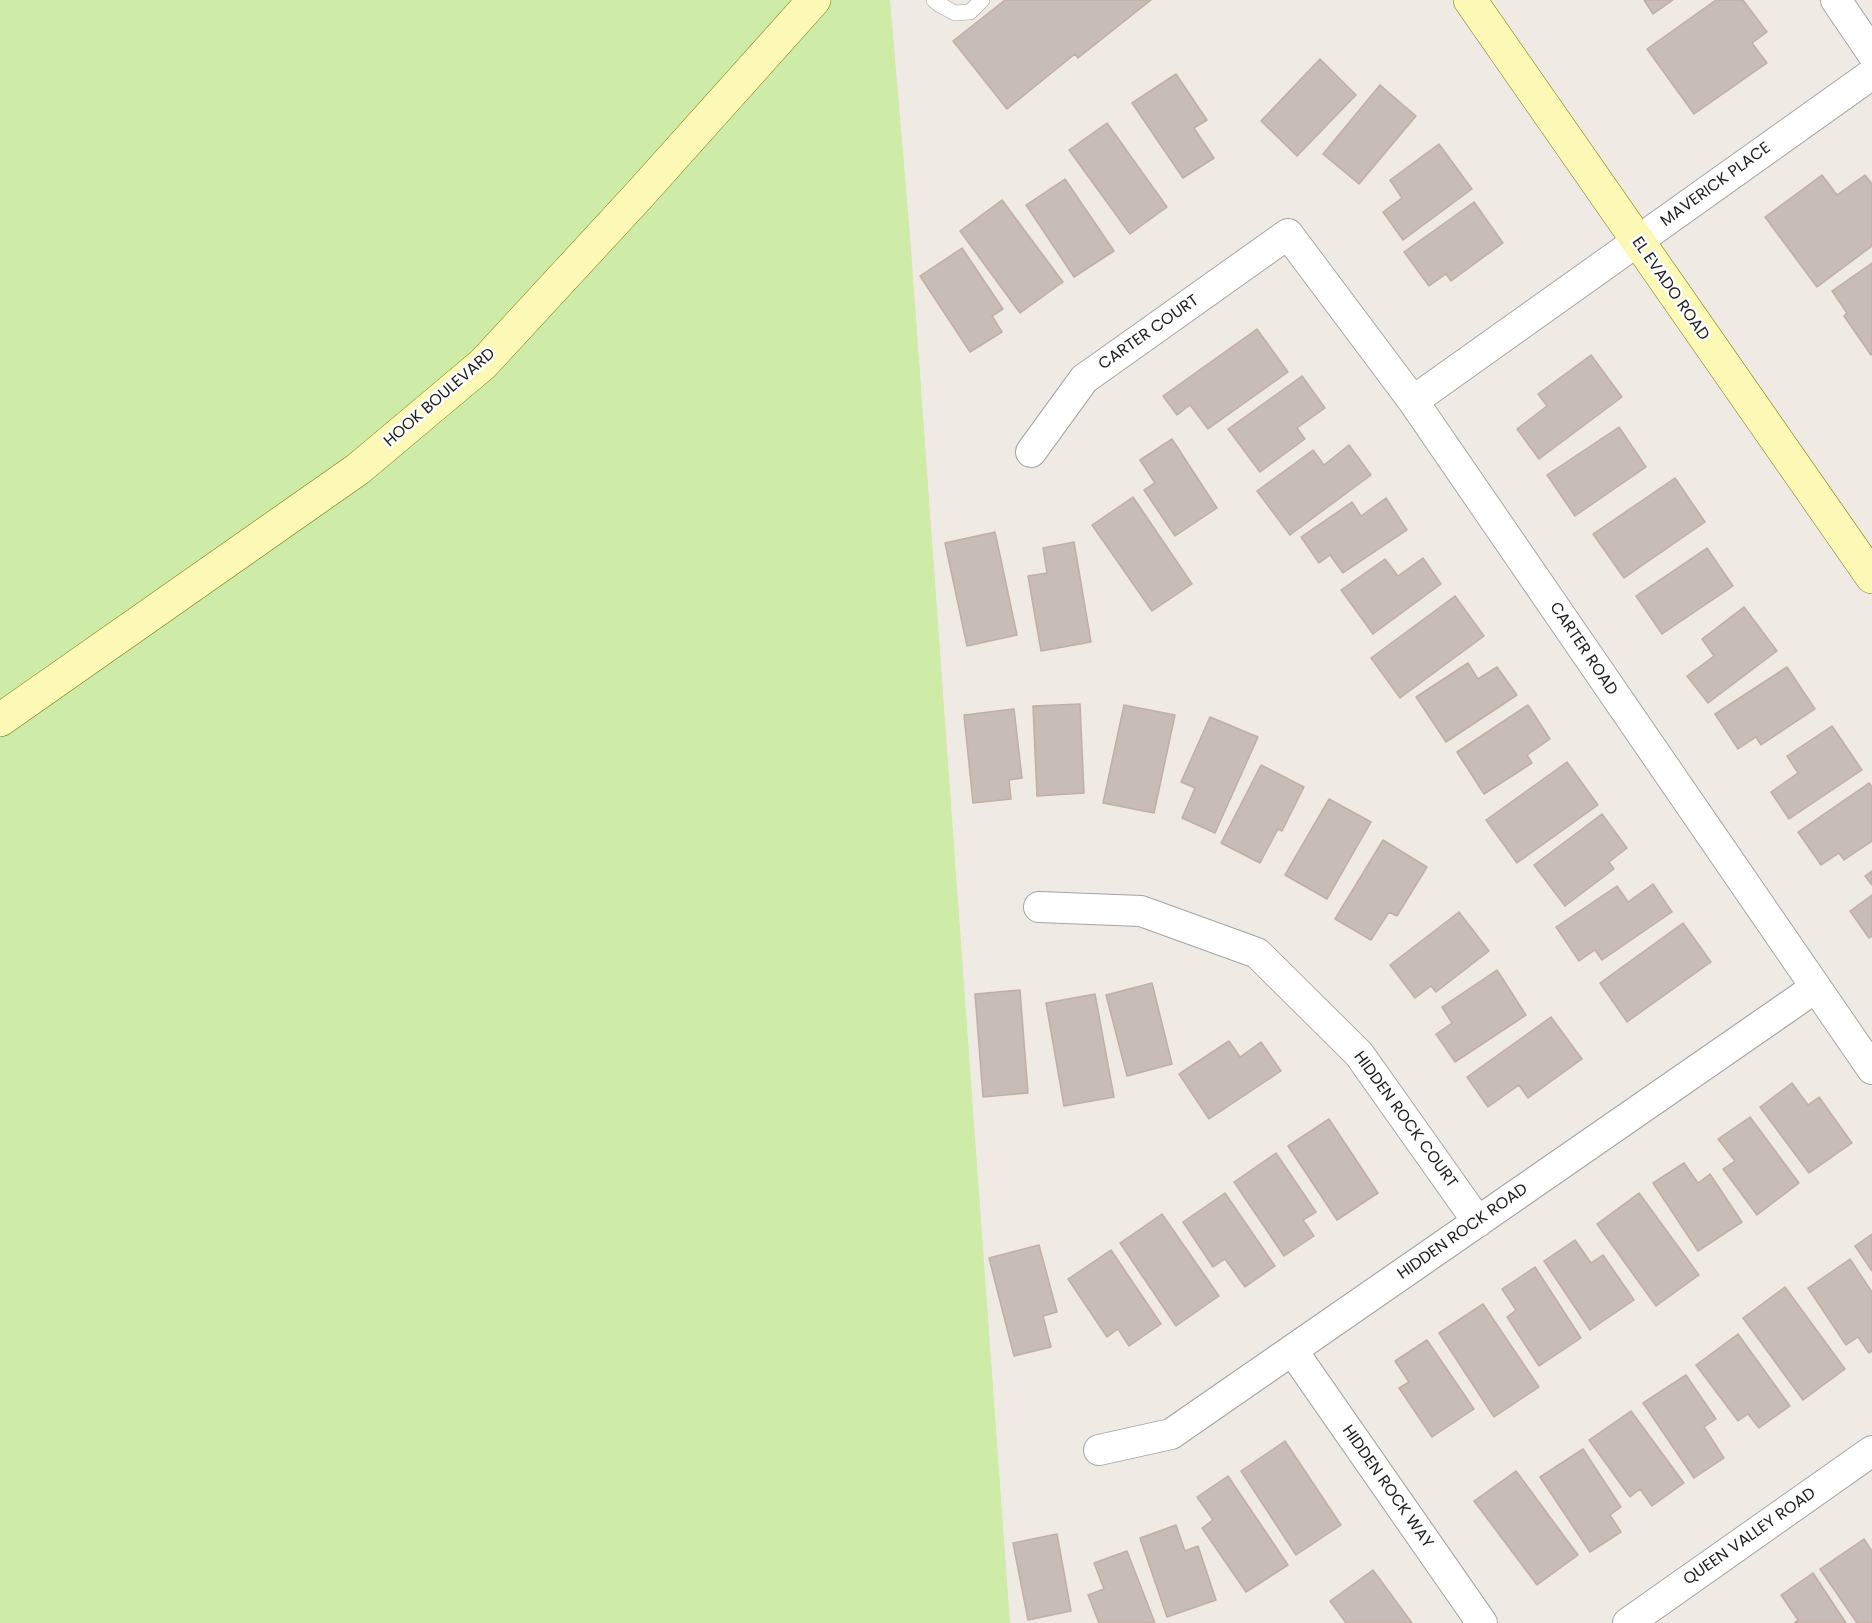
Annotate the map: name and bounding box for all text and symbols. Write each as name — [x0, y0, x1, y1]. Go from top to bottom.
street label: MAVERICK PLACE — [1657, 139, 1775, 231]
street label: EL EVADO ROAD — [1627, 234, 1713, 344]
street label: CARTER COURT — [1095, 291, 1203, 375]
street label: HOOK BOULEVARD — [380, 344, 500, 452]
street label: CARTER ROAD — [1545, 599, 1621, 699]
street label: HIDDEN ROCK COURT — [1349, 1048, 1461, 1192]
street label: HIDDEN ROCK ROAD — [1394, 1180, 1532, 1284]
street label: HIDDEN ROCK WAY — [1337, 1422, 1437, 1552]
street label: QUEEN VALLEY ROAD — [1680, 1484, 1820, 1590]

